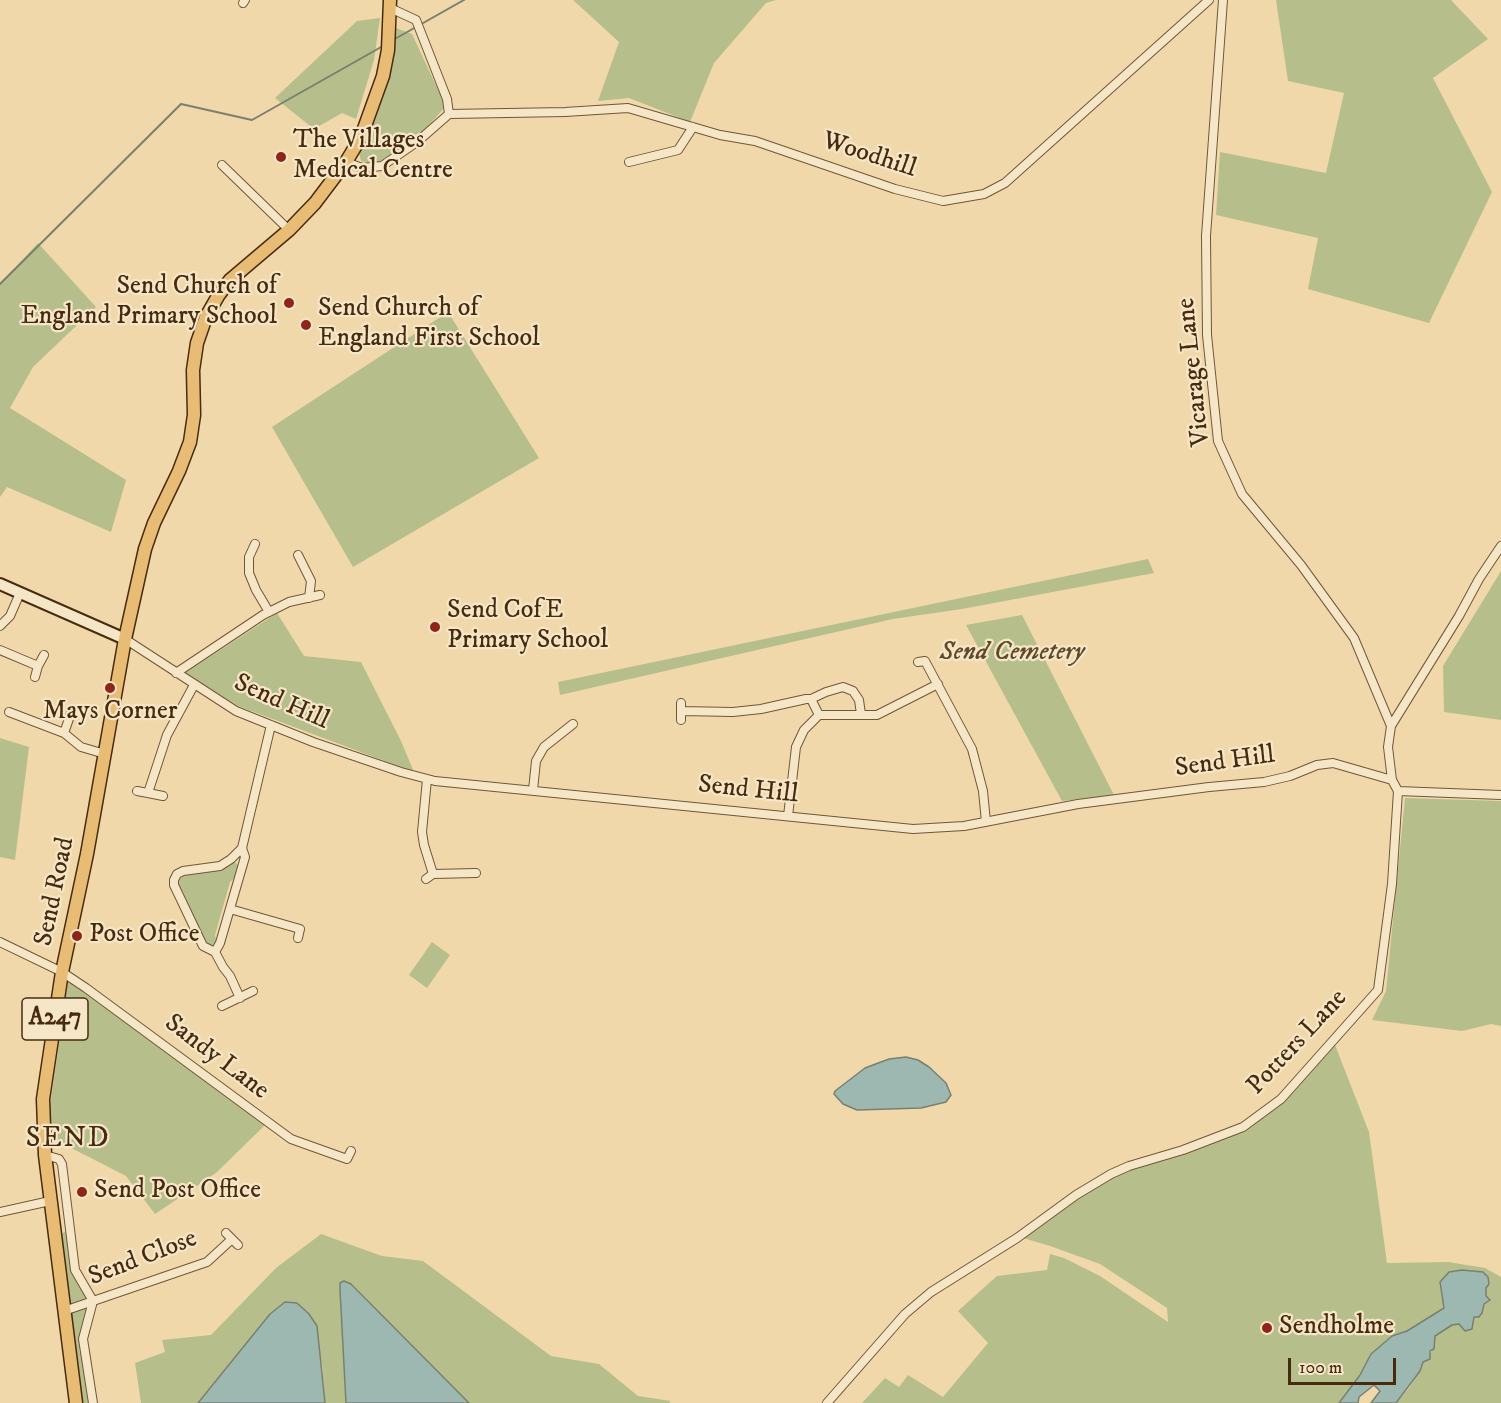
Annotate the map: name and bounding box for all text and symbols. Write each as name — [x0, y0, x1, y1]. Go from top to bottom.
place label: The Villages Medical Centre — [293, 126, 453, 188]
street label: Woodhill — [818, 126, 920, 186]
marker: The Villages Medical Centre — [274, 150, 288, 164]
place label: Send Church of England Primary School — [20, 272, 277, 334]
place label: Send Church of England First School — [318, 294, 540, 356]
marker: Send Church of England Primary School — [282, 296, 296, 310]
street label: Vicarage Lane — [1172, 296, 1218, 448]
marker: Send Church of England First School — [299, 318, 313, 332]
place label: Send CofE Primary School — [447, 596, 608, 658]
marker: Send CofE Primary School — [428, 620, 442, 634]
park label: Send Cemetery — [940, 638, 1084, 670]
street label: Send Hill — [229, 668, 333, 738]
marker: Mays Corner — [103, 681, 117, 695]
place label: Mays Corner — [43, 697, 177, 729]
street label: Send Hill — [1173, 741, 1277, 785]
street label: Send Hill — [696, 770, 800, 812]
street label: Send Road — [29, 835, 83, 949]
place label: Post Office — [89, 920, 199, 952]
marker: Post Office — [70, 929, 84, 943]
street label: Potters Lane — [1241, 984, 1355, 1102]
road number: A247 — [22, 998, 88, 1040]
street label: Sandy Lane — [158, 1009, 274, 1107]
district label: SEND — [26, 1123, 110, 1157]
place label: Send Post Office — [94, 1176, 261, 1208]
marker: Send Post Office — [75, 1185, 89, 1199]
street label: Send Close — [84, 1224, 202, 1294]
place label: Sendholme — [1279, 1312, 1394, 1344]
marker: Sendholme — [1260, 1321, 1274, 1335]
scale bar — [1291, 1346, 1399, 1384]
text: 100 m — [1299, 1357, 1342, 1379]

